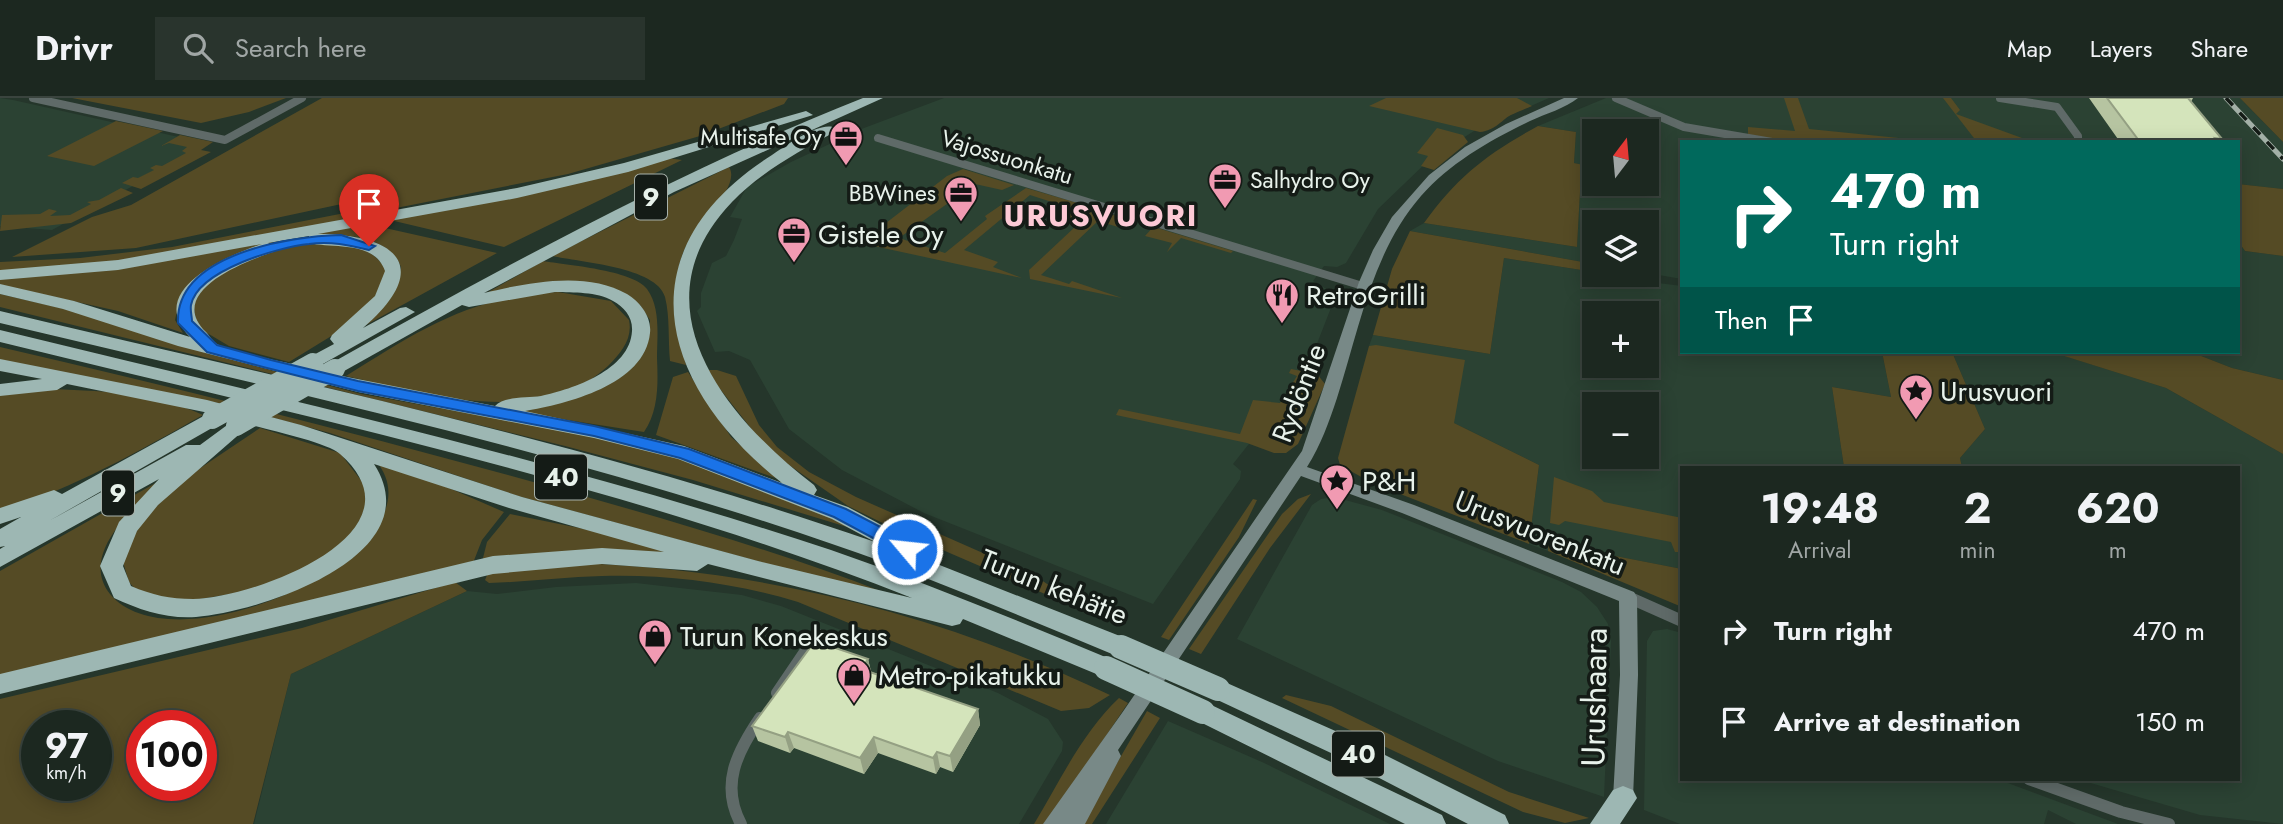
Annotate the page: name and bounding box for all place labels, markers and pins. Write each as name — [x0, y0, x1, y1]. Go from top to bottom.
office icon: Multisafe Oy — [827, 118, 865, 167]
place label: Multisafe Oy — [700, 120, 823, 154]
office icon: Salhydro Oy — [1206, 161, 1244, 210]
place label: Salhydro Oy — [1250, 163, 1371, 197]
pin — [339, 174, 399, 246]
office icon: BBWines — [942, 174, 980, 223]
place label: BBWines — [849, 176, 936, 210]
place label: Gistele Oy — [818, 214, 944, 255]
office icon: Gistele Oy — [775, 215, 813, 264]
place label: RetroGrilli — [1306, 275, 1426, 316]
restaurant icon: RetroGrilli — [1263, 276, 1301, 325]
place label: Urusvuori — [1940, 371, 2052, 412]
place icon: Urusvuori — [1897, 372, 1935, 421]
place label: P&H — [1362, 461, 1416, 502]
place icon: P&H — [1318, 462, 1356, 511]
place label: Turun Konekeskus — [680, 616, 888, 657]
shop icon: Turun Konekeskus — [636, 617, 674, 666]
place label: Metro-pikatukku — [878, 655, 1062, 696]
shop icon: Metro-pikatukku — [835, 656, 873, 705]

